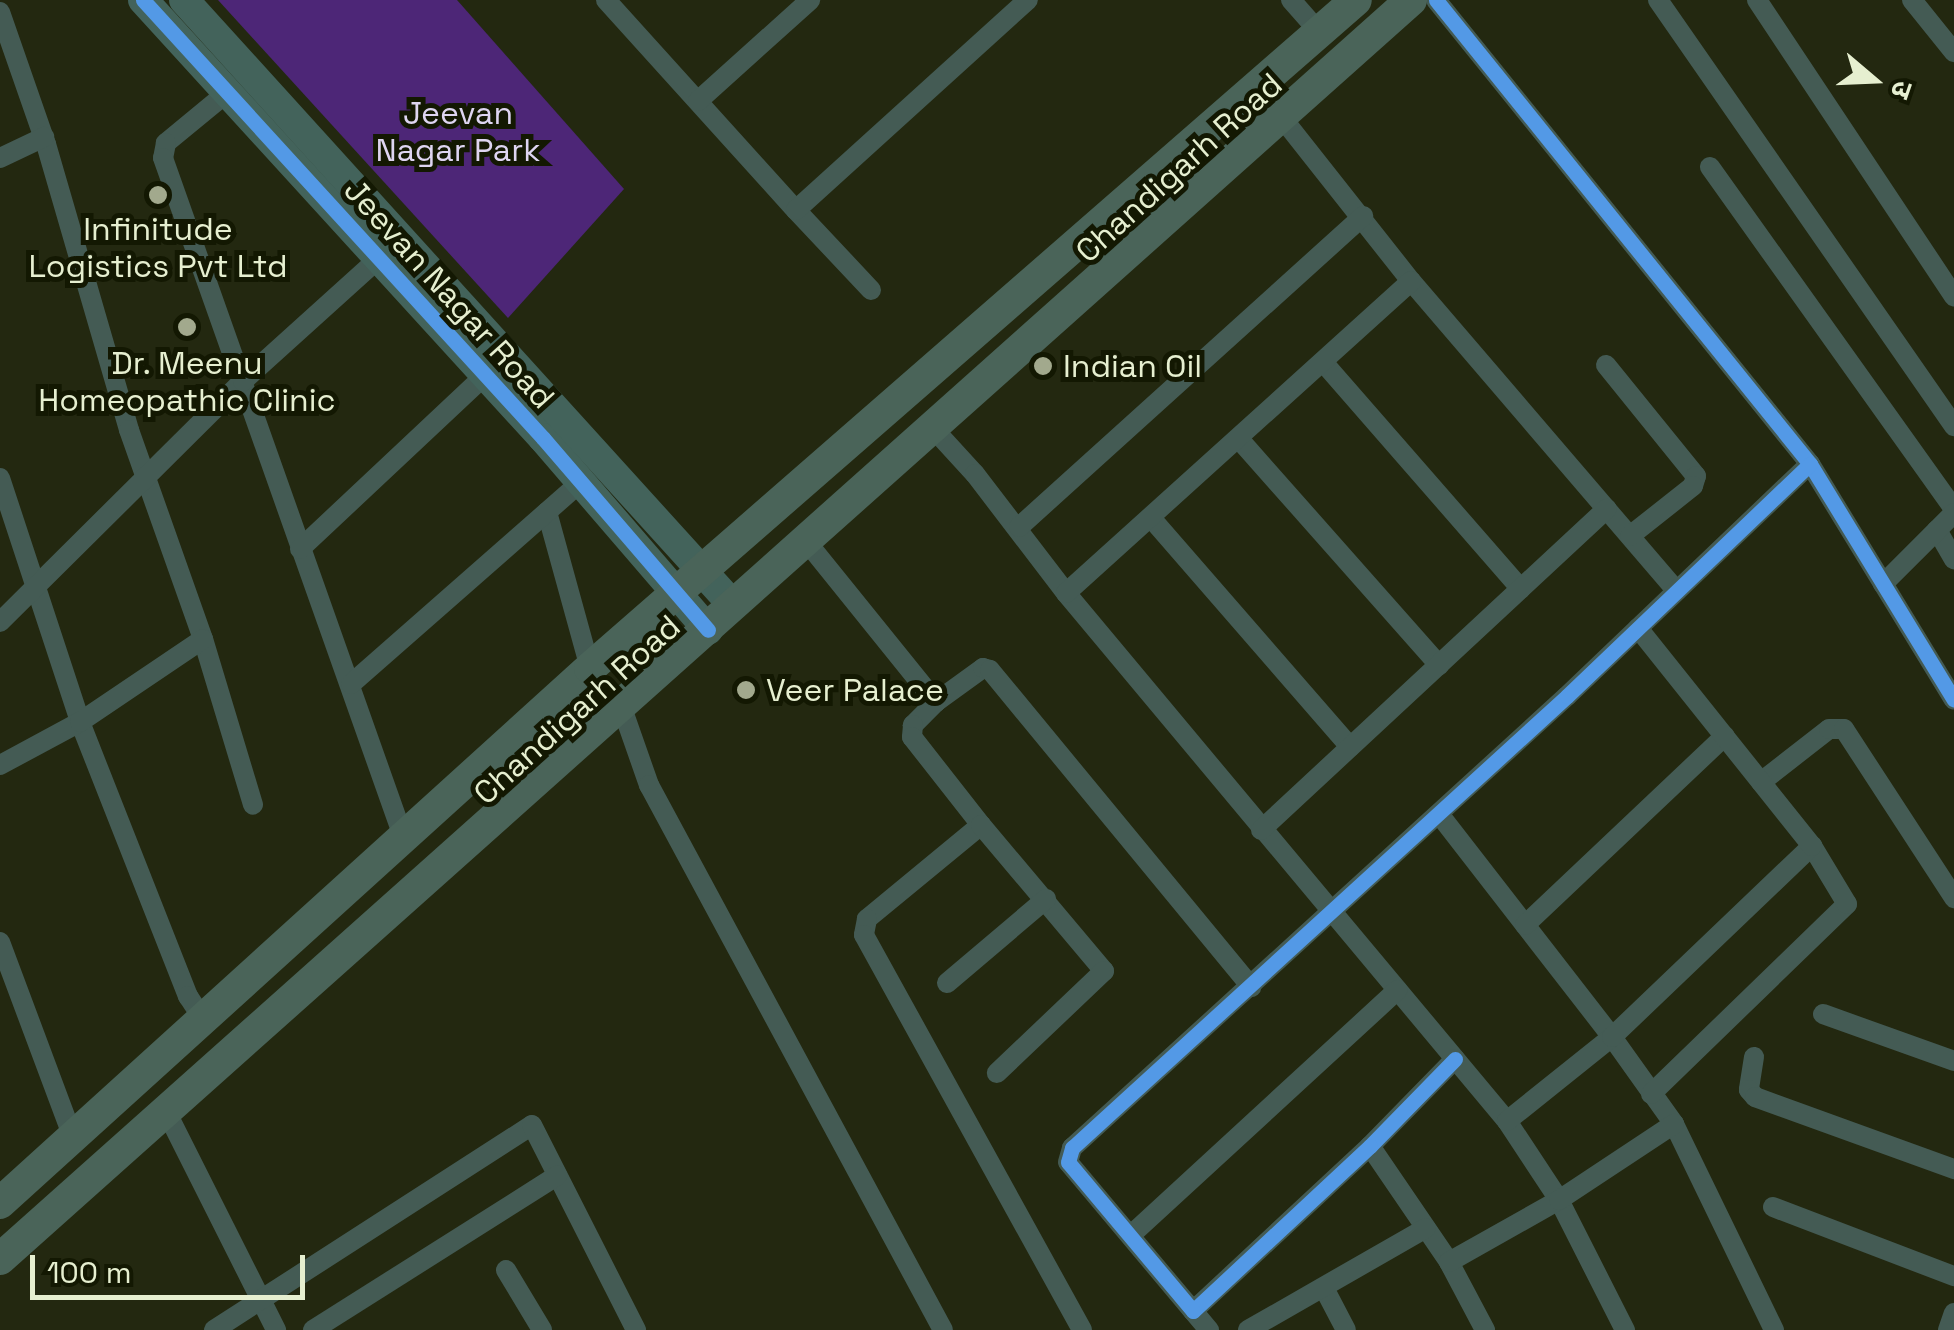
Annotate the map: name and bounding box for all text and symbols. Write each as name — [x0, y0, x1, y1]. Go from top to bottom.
north arrow — [1824, 30, 1924, 130]
street label: Chandigarh Road — [1068, 65, 1290, 271]
text: उ — [1883, 76, 1922, 103]
park label: Jeevan Nagar Park — [376, 95, 540, 170]
street label: Jeevan Nagar Road — [336, 171, 562, 417]
marker: Infinitude Logistics Pvt Ltd — [147, 184, 169, 206]
place label: Infinitude Logistics Pvt Ltd — [28, 211, 288, 286]
marker: Dr. Meenu Homeopathic Clinic — [174, 314, 200, 340]
place label: Dr. Meenu Homeopathic Clinic — [38, 345, 336, 420]
place label: Indian Oil — [1063, 347, 1202, 385]
marker: Indian Oil — [1032, 355, 1054, 377]
street label: Chandigarh Road — [466, 607, 688, 813]
place label: Veer Palace — [766, 671, 944, 709]
marker: Veer Palace — [735, 679, 757, 701]
scale bar — [35, 1235, 310, 1297]
text: 100 m — [47, 1253, 132, 1292]

